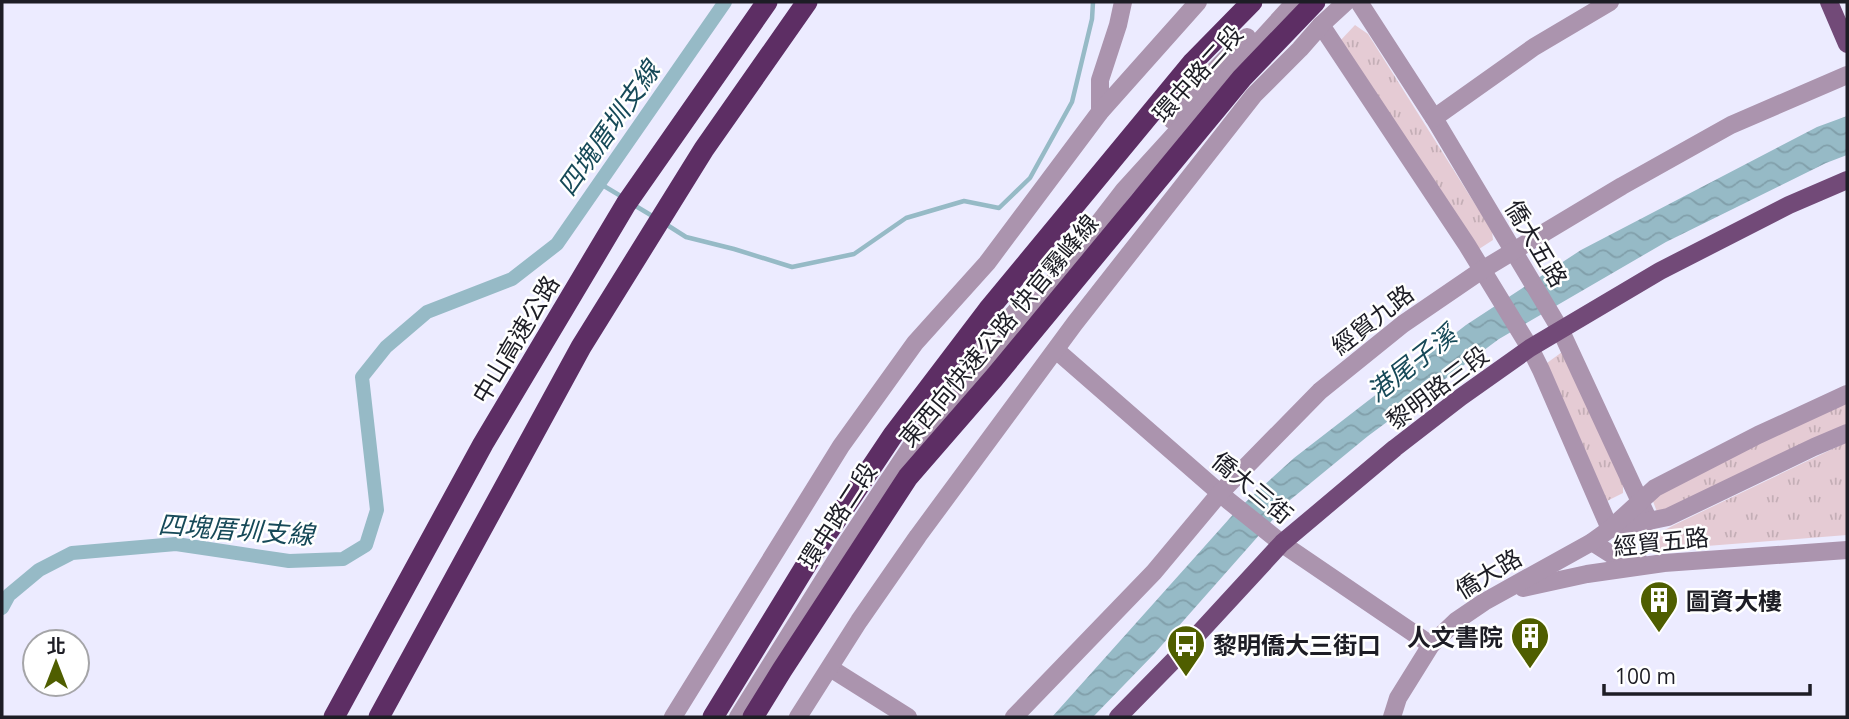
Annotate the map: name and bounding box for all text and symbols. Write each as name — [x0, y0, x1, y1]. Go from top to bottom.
street label: 環中路二段 — [1145, 17, 1249, 129]
water label: 四塊厝圳支線 — [549, 51, 669, 202]
street label: 僑大五路 — [1498, 193, 1576, 293]
street label: 東西向快速公路 快官霧峰線 — [891, 207, 1105, 453]
street label: 中山高速公路 — [464, 269, 566, 409]
street label: 經貿九路 — [1324, 276, 1420, 362]
water label: 港尾子溪 — [1359, 314, 1466, 409]
street label: 黎明路三段 — [1379, 338, 1495, 436]
street label: 僑大三街 — [1206, 444, 1300, 530]
street label: 環中路二段 — [790, 456, 884, 574]
water label: 四塊厝圳支線 — [157, 506, 318, 553]
street label: 經貿五路 — [1612, 520, 1710, 562]
street label: 僑大路 — [1449, 540, 1527, 606]
building icon: 圖資大樓 — [1638, 579, 1680, 634]
place label: 圖資大樓 — [1686, 584, 1782, 617]
building icon: 人文書院 — [1509, 615, 1551, 670]
place label: 人文書院 — [1407, 620, 1503, 653]
bus stop icon: 黎明僑大三街口 — [1165, 623, 1207, 678]
north arrow — [21, 628, 91, 698]
place label: 黎明僑大三街口 — [1213, 628, 1381, 661]
text: 北 — [46, 633, 66, 659]
scale bar — [1604, 652, 1811, 696]
text: 100 m — [1615, 662, 1676, 690]

